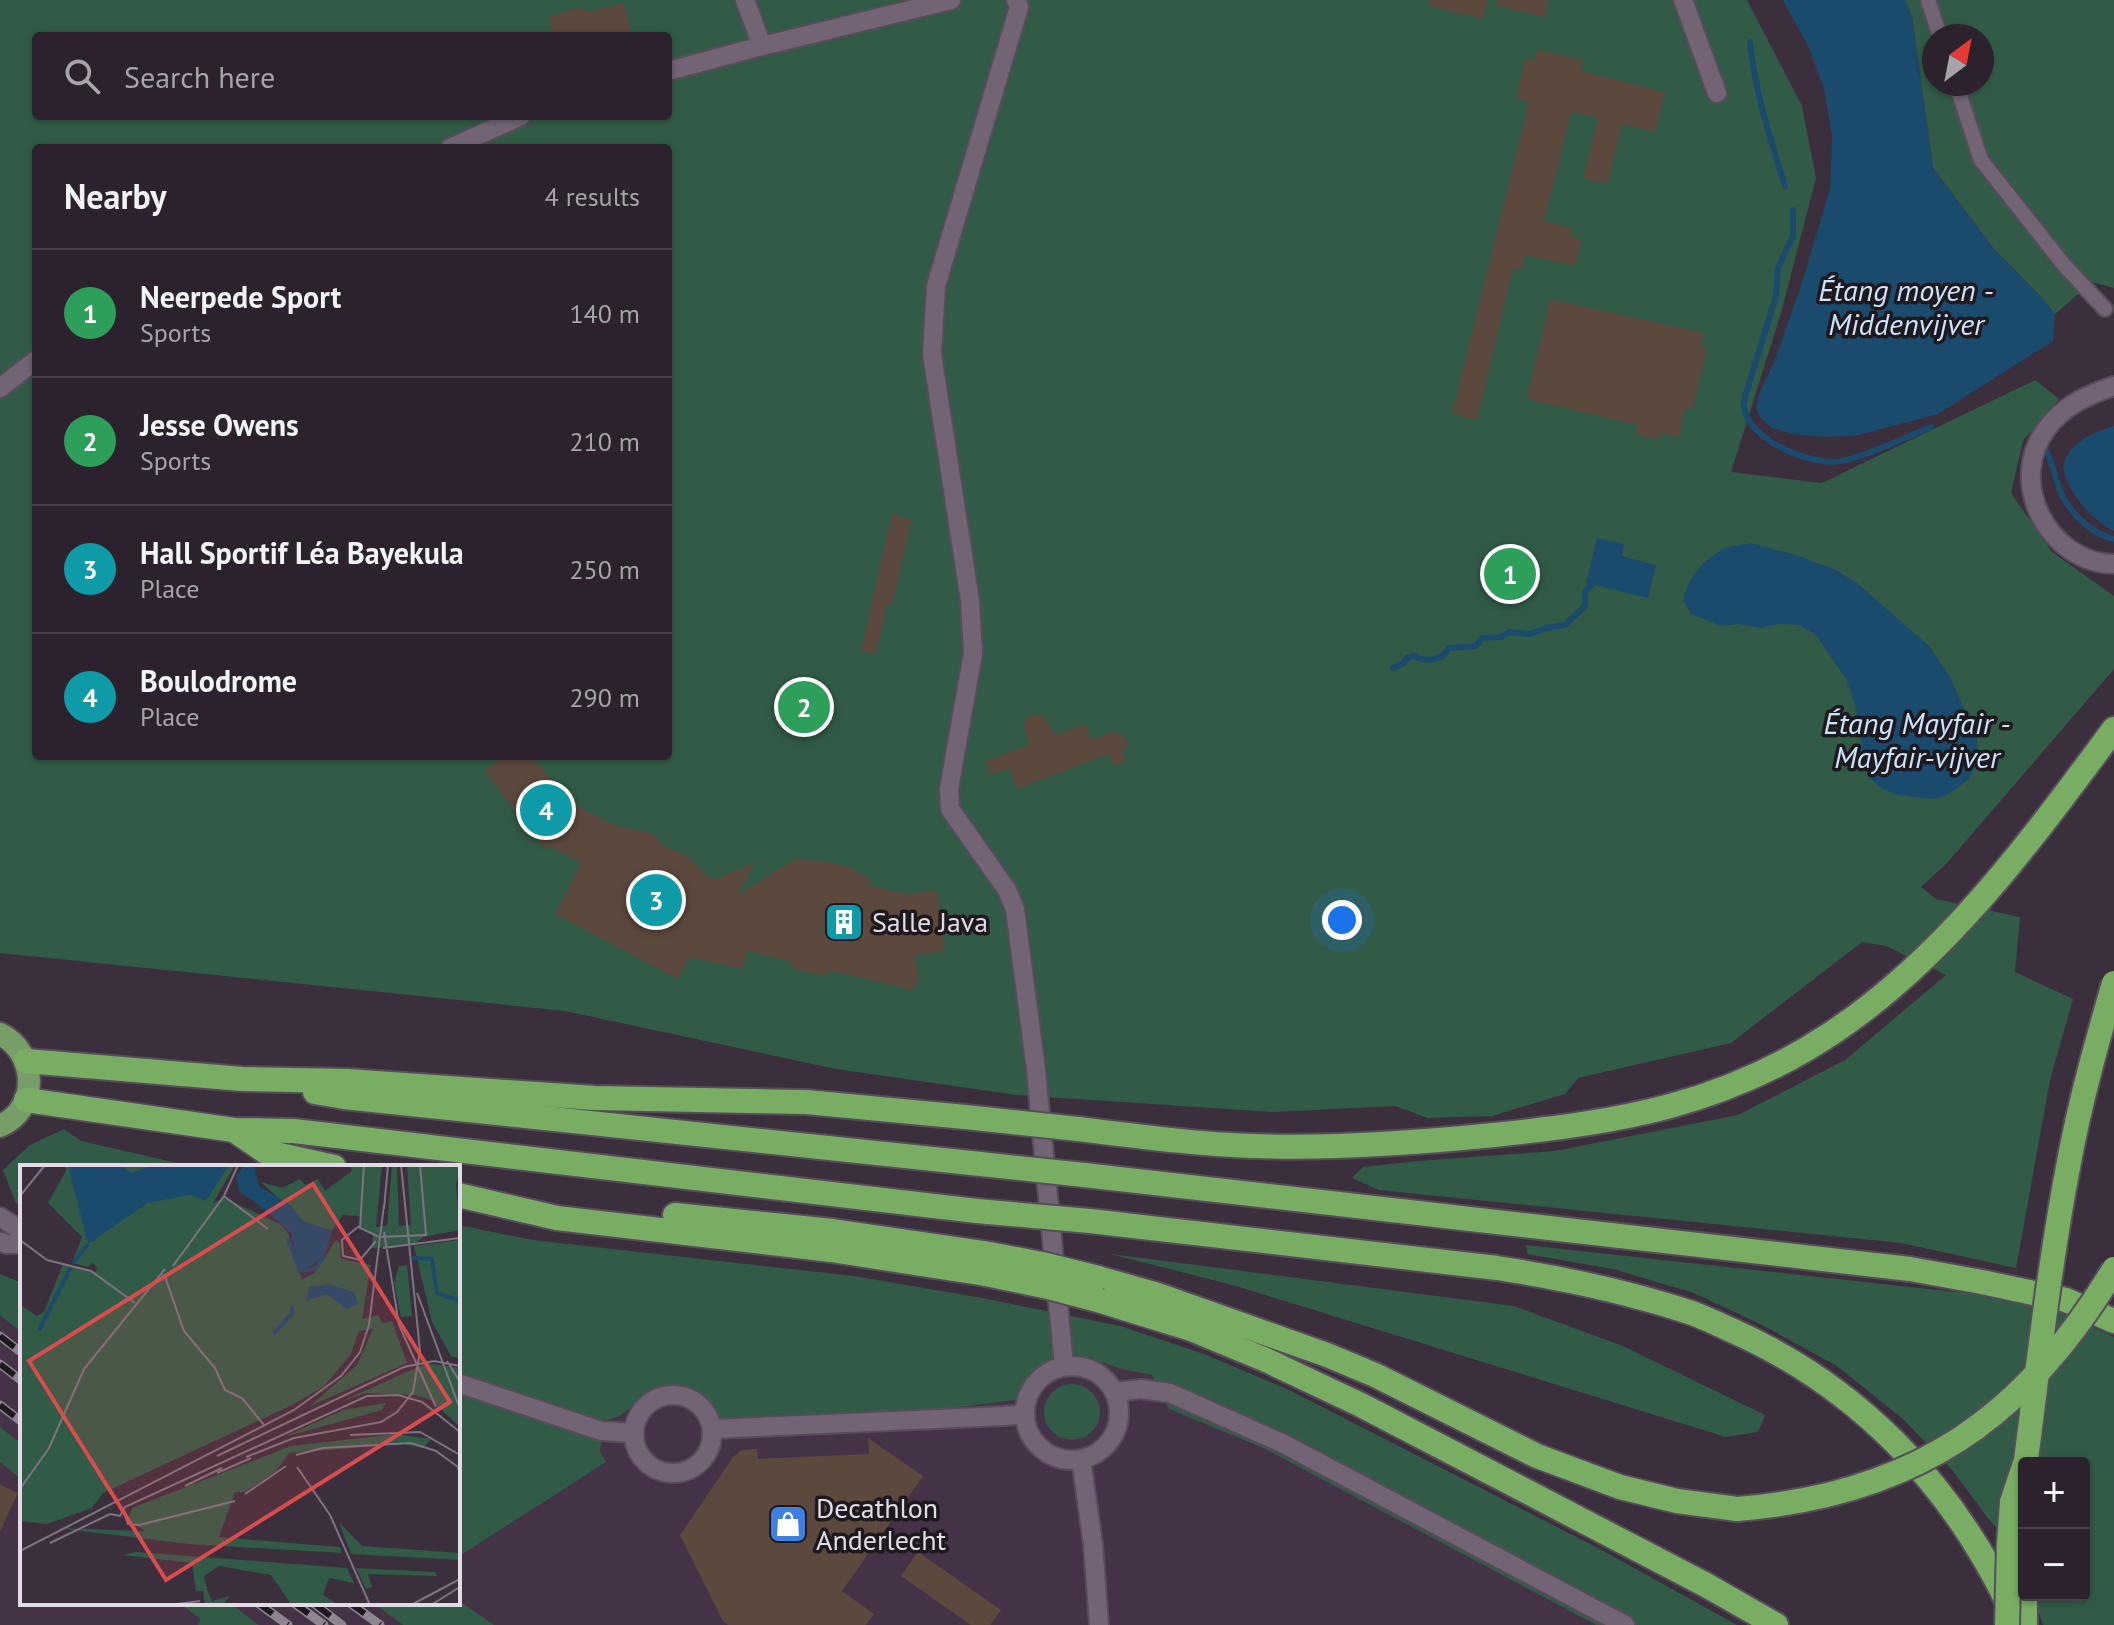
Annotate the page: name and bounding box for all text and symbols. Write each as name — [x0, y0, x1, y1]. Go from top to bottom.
north arrow — [1922, 24, 1994, 96]
search box — [32, 32, 672, 120]
icon: search — [60, 54, 104, 98]
text: Search here — [124, 57, 275, 96]
text: Nearby — [64, 174, 166, 218]
text: 4 results — [545, 180, 640, 213]
water label: Étang moyen - Middenvijver — [1818, 270, 1994, 343]
text: Neerpede Sport — [140, 277, 341, 316]
text: 1 — [83, 297, 97, 330]
text: 140 m — [569, 297, 640, 330]
text: Sports — [140, 316, 211, 349]
text: Jesse Owens — [140, 405, 299, 444]
text: 2 — [83, 425, 97, 458]
text: 210 m — [569, 425, 640, 458]
text: Sports — [140, 444, 211, 477]
text: Hall Sportif Léa Bayekula — [140, 533, 464, 572]
pin: 1 — [1484, 544, 1536, 604]
text: 3 — [83, 553, 97, 586]
text: 250 m — [569, 553, 640, 586]
text: Place — [140, 572, 199, 605]
text: Boulodrome — [140, 661, 297, 700]
pin: 2 — [778, 677, 830, 737]
text: 4 — [83, 681, 97, 714]
text: 290 m — [569, 681, 640, 714]
text: Place — [140, 700, 199, 733]
water label: Étang Mayfair - Mayfair-vijver — [1823, 703, 2011, 776]
pin: 4 — [520, 780, 572, 840]
pin: 3 — [630, 870, 682, 930]
your location — [1322, 900, 1362, 940]
building icon: Salle Java — [823, 901, 865, 943]
place label: Salle Java — [872, 903, 988, 940]
inset map — [20, 1165, 460, 1605]
map controls — [2018, 1457, 2090, 1601]
button: + — [2018, 1457, 2090, 1529]
place label: Decathlon Anderlecht — [816, 1489, 947, 1558]
shop icon: Decathlon Anderlecht — [767, 1503, 809, 1545]
button: − — [2018, 1529, 2090, 1601]

